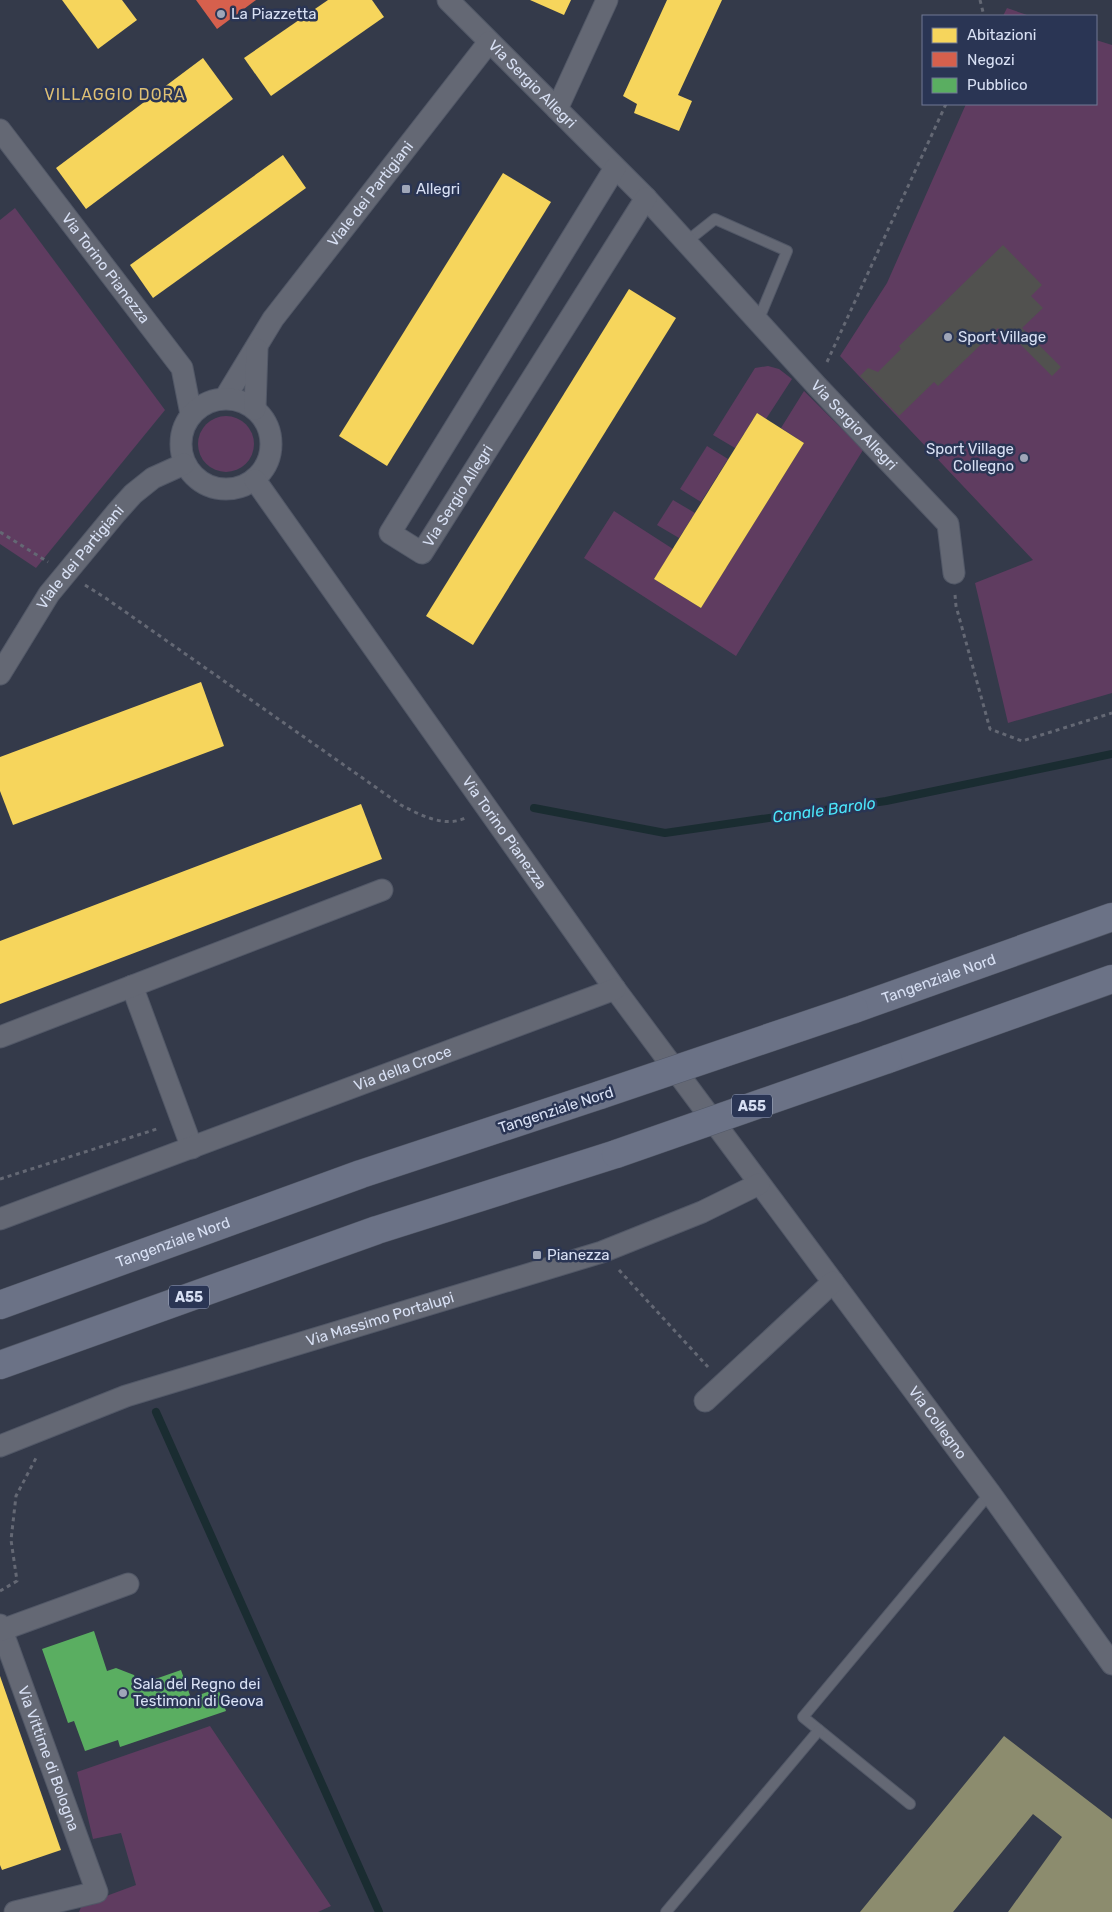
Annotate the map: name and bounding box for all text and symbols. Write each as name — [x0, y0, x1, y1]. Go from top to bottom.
place label: La Piazzetta — [231, 5, 316, 23]
marker: La Piazzetta — [215, 8, 227, 20]
legend — [922, 15, 1097, 105]
text: Abitazioni — [967, 26, 1036, 44]
street label: Via Sergio Allegri — [484, 36, 580, 132]
text: Negozi — [967, 51, 1015, 69]
text: Pubblico — [967, 76, 1028, 94]
district label: VILLAGGIO DORA — [44, 85, 186, 104]
street label: Viale dei Partigiani — [324, 138, 417, 250]
place label: Allegri — [416, 180, 460, 198]
marker: Allegri — [400, 183, 412, 195]
street label: Via Torino Pianezza — [58, 209, 154, 327]
place label: Sport Village — [958, 328, 1046, 346]
marker: Sport Village — [942, 331, 954, 343]
street label: Via Sergio Allegri — [807, 376, 901, 474]
place label: Sport Village Collegno — [926, 440, 1014, 475]
street label: Via Sergio Allegri — [419, 442, 497, 550]
marker: Sport Village Collegno — [1018, 452, 1030, 464]
street label: Viale dei Partigiani — [33, 501, 128, 612]
street label: Via Torino Pianezza — [458, 773, 551, 893]
water label: Canale Barolo — [771, 793, 877, 827]
street label: Tangenziale Nord — [879, 950, 998, 1007]
street label: Via della Croce — [351, 1042, 454, 1095]
street label: Tangenziale Nord — [496, 1083, 616, 1137]
road number: A55 — [732, 1094, 772, 1118]
street label: Tangenziale Nord — [113, 1213, 232, 1271]
place label: Pianezza — [547, 1246, 610, 1264]
marker: Pianezza — [531, 1249, 543, 1261]
road number: A55 — [169, 1285, 209, 1308]
street label: Via Massimo Portalupi — [304, 1288, 456, 1350]
street label: Via Collegno — [905, 1383, 971, 1463]
place label: Sala del Regno dei Testimoni di Geova — [133, 1675, 264, 1710]
street label: Via Vittime di Bologna — [14, 1684, 83, 1833]
marker: Sala del Regno dei Testimoni di Geova — [117, 1687, 129, 1699]

